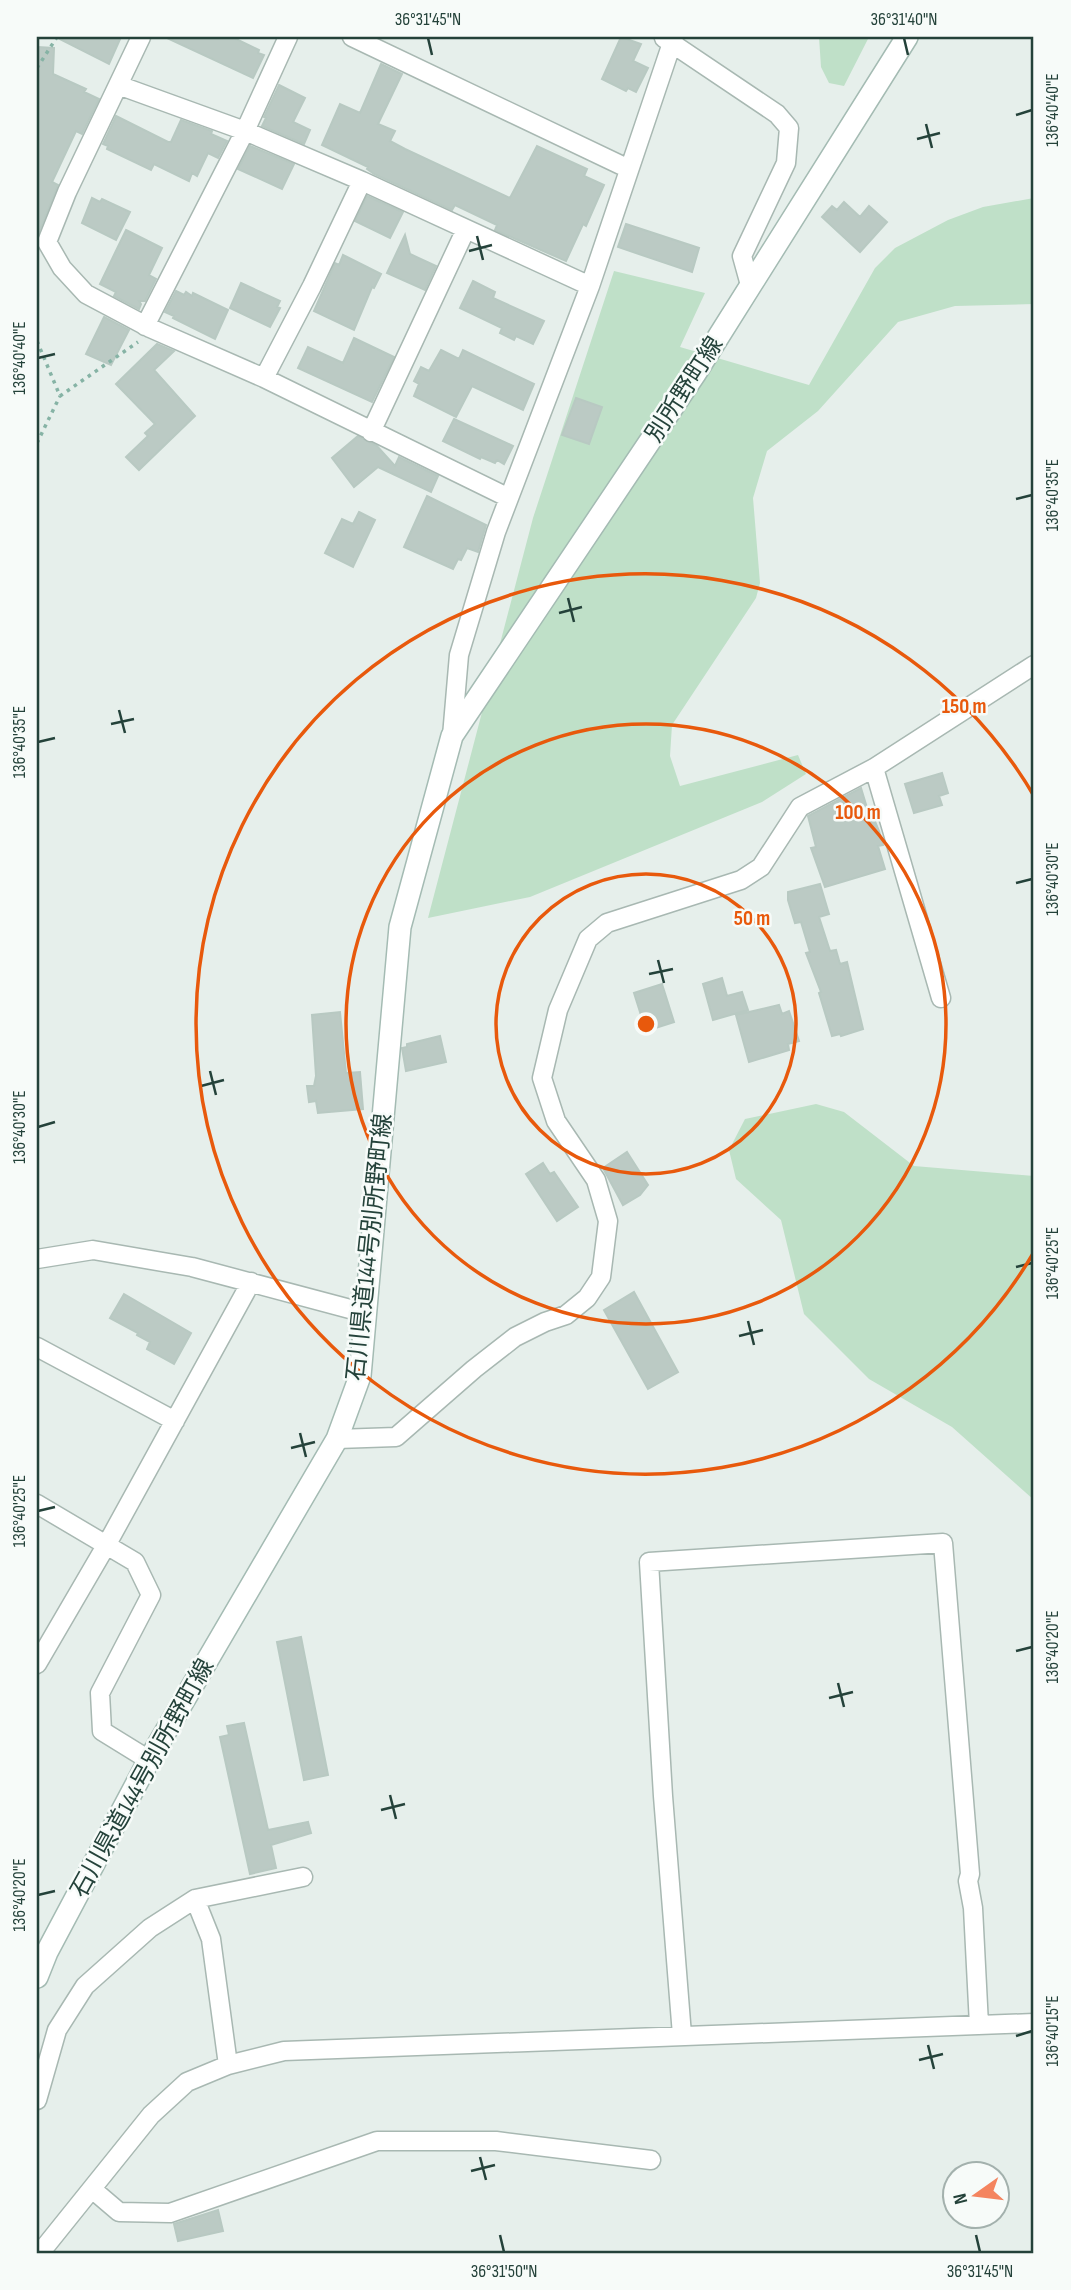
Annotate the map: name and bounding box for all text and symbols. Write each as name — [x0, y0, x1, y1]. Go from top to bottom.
text: 36°31'45"N — [395, 9, 461, 30]
text: 36°31'40"N — [870, 9, 938, 30]
text: 136°40'40"E — [1042, 73, 1063, 147]
text: 136°40'40"E — [9, 321, 30, 395]
street label: 別所野町線 — [640, 331, 729, 447]
text: 136°40'35"E — [1042, 459, 1063, 531]
text: 150 m — [942, 694, 986, 719]
text: 136°40'35"E — [9, 706, 30, 778]
text: 100 m — [835, 800, 881, 825]
text: 136°40'30"E — [1042, 842, 1063, 916]
text: 50 m — [734, 906, 770, 931]
centre of rings — [634, 1012, 658, 1036]
text: 136°40'30"E — [9, 1090, 30, 1164]
street label: 石川県道144号別所野町線 — [341, 1112, 398, 1382]
text: 136°40'25"E — [1042, 1227, 1063, 1299]
text: 136°40'25"E — [9, 1475, 30, 1547]
text: 136°40'20"E — [1042, 1610, 1063, 1684]
street label: 石川県道144号別所野町線 — [65, 1654, 220, 1903]
text: 136°40'20"E — [9, 1858, 30, 1932]
text: 136°40'15"E — [1042, 1995, 1063, 2067]
north arrow — [942, 2160, 1012, 2230]
text: N — [949, 2191, 973, 2206]
text: 36°31'50"N — [471, 2261, 537, 2282]
text: 36°31'45"N — [947, 2261, 1013, 2282]

